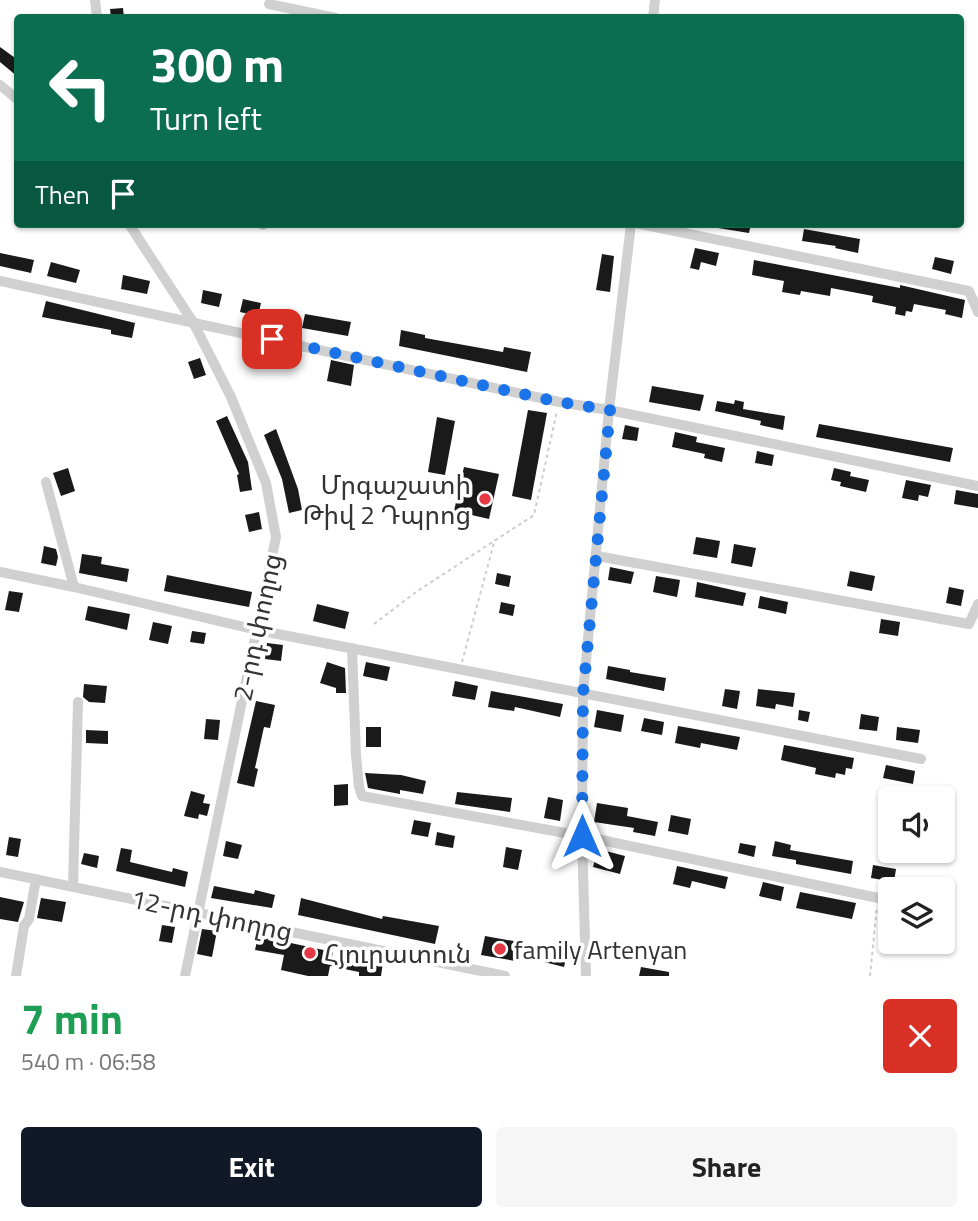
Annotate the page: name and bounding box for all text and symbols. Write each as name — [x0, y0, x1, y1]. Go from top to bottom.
text: 300 m — [150, 26, 284, 101]
icon: left — [35, 42, 126, 133]
text: Turn left — [150, 94, 262, 142]
text: Then — [35, 175, 90, 214]
icon: arrive — [104, 175, 142, 213]
pin — [242, 309, 302, 369]
icon: arrive — [253, 320, 291, 358]
place label: Մրգաշատի Թիվ 2 Դպրոց — [302, 465, 471, 534]
marker: Մրգաշատի Թիվ 2 Դպրոց — [477, 491, 493, 507]
street label: 2-րդ փողոց — [222, 550, 292, 704]
map controls — [878, 786, 955, 954]
button: sound — [878, 786, 955, 863]
position arrow — [545, 799, 619, 873]
button: layers — [878, 877, 955, 954]
street label: 12-րդ փողոց — [128, 879, 296, 951]
place label: family Artenyan — [514, 930, 687, 969]
place label: Հյուրատուն — [324, 934, 471, 973]
marker: family Artenyan — [492, 941, 508, 957]
marker: Հյուրատուն — [302, 945, 318, 961]
text: 7 min — [21, 986, 123, 1050]
button: close — [883, 999, 957, 1073]
text: 540 m · 06:58 — [21, 1044, 156, 1079]
button: Exit — [21, 1127, 482, 1207]
button: Share — [496, 1127, 957, 1207]

